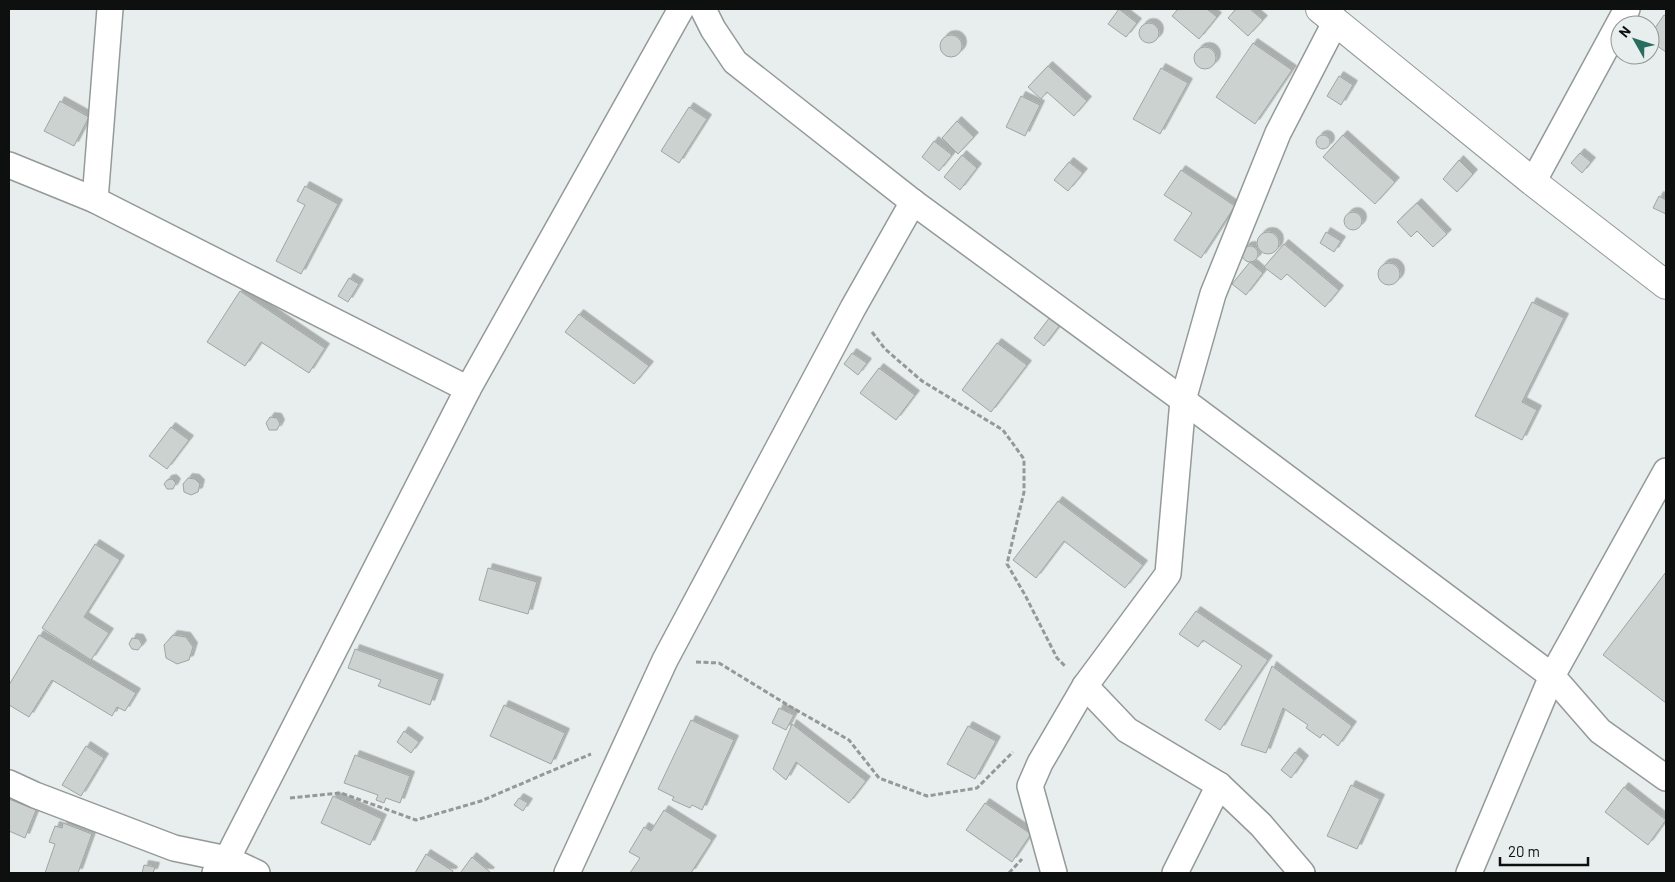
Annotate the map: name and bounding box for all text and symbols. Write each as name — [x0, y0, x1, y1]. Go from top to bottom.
north arrow — [1610, 15, 1660, 65]
text: N — [1615, 23, 1634, 40]
scale bar — [1500, 834, 1588, 866]
text: 20 m — [1508, 842, 1540, 860]

